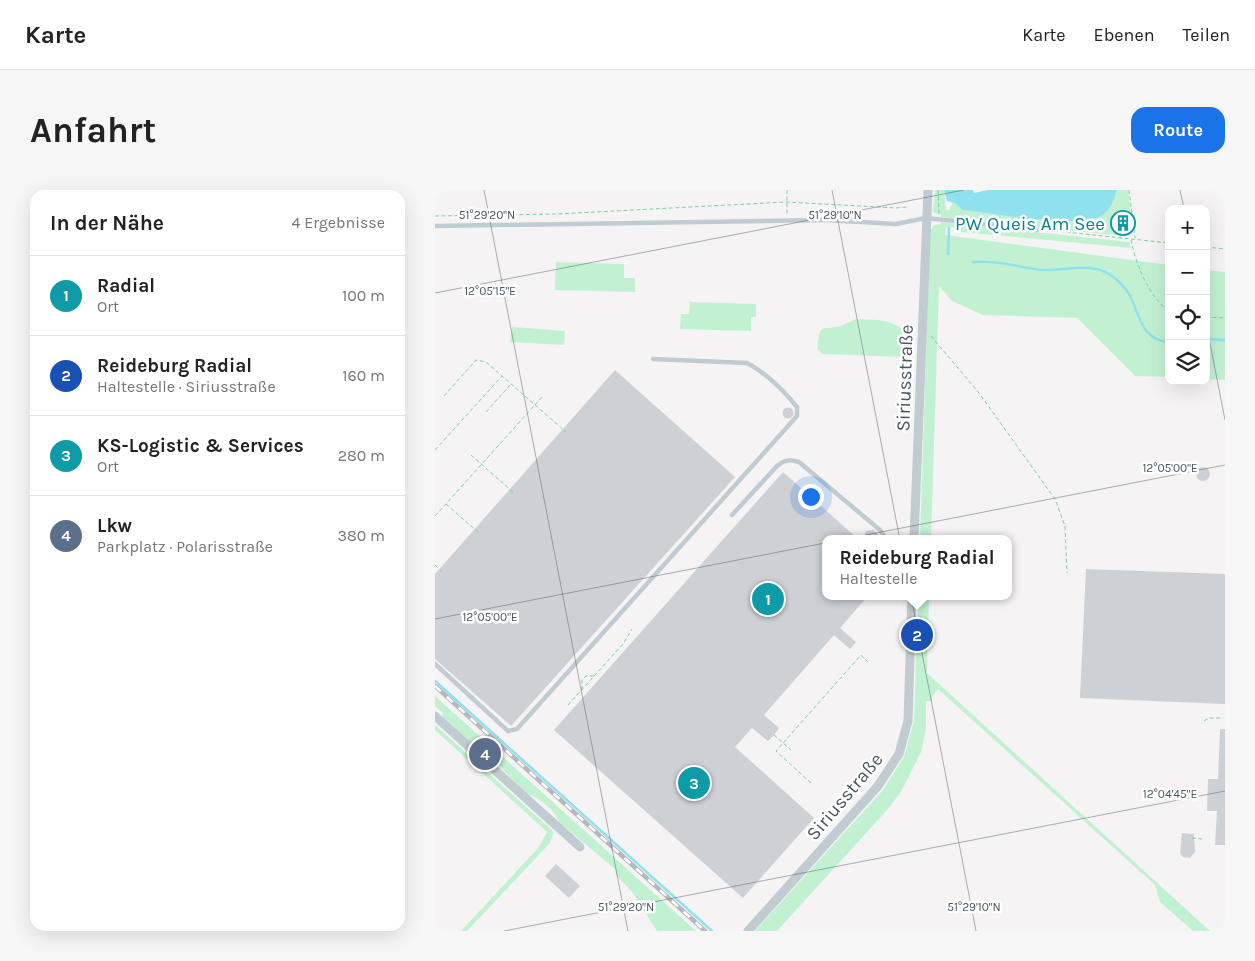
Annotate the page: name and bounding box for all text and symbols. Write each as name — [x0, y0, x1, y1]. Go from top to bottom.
text: Karte — [25, 21, 86, 49]
text: Karte — [1022, 24, 1066, 46]
text: Ebenen — [1094, 24, 1155, 46]
text: Teilen — [1183, 24, 1230, 46]
button: Route — [1131, 107, 1225, 153]
text: Anfahrt — [30, 110, 156, 151]
map controls — [1165, 205, 1210, 385]
button: + — [1165, 205, 1210, 250]
text: 51°29'20"N — [459, 208, 515, 222]
text: 51°29'10"N — [808, 208, 862, 222]
building icon: PW Queis Am See — [1110, 210, 1136, 236]
text: In der Nähe — [50, 211, 164, 235]
text: 4 Ergebnisse — [292, 213, 385, 232]
place label: PW Queis Am See — [955, 213, 1105, 235]
button: − — [1165, 250, 1210, 295]
text: Radial — [97, 275, 155, 297]
text: 12°05'15"E — [464, 284, 516, 298]
text: 1 — [63, 286, 69, 305]
text: 100 m — [342, 286, 385, 305]
button: locate — [1165, 295, 1210, 340]
text: Ort — [97, 297, 119, 316]
street label: Siriusstraße — [892, 324, 918, 432]
button: layers — [1165, 340, 1210, 385]
text: Reideburg Radial — [97, 355, 252, 377]
text: 2 — [61, 366, 71, 385]
text: 160 m — [342, 366, 385, 385]
text: Haltestelle · Siriusstraße — [97, 377, 276, 396]
text: KS-Logistic & Services — [97, 435, 304, 457]
text: 3 — [61, 446, 71, 465]
text: 280 m — [338, 446, 385, 465]
text: Ort — [97, 457, 119, 476]
text: 12°05'00"E — [1142, 461, 1198, 475]
your location — [798, 484, 824, 510]
text: Lkw — [97, 515, 132, 537]
text: 4 — [61, 526, 71, 545]
text: 380 m — [337, 526, 385, 545]
popup — [822, 535, 1012, 600]
text: Parkplatz · Polarisstraße — [97, 537, 273, 556]
text: Reideburg Radial — [839, 547, 995, 569]
text: Haltestelle — [839, 569, 917, 588]
pin: 1 — [752, 580, 784, 618]
text: 12°05'00"E — [462, 610, 518, 624]
pin: 2 — [901, 616, 933, 654]
pin: 4 — [469, 735, 501, 773]
street label: Siriusstraße — [802, 749, 888, 845]
pin: 3 — [678, 764, 710, 802]
text: 12°04'45"E — [1143, 787, 1197, 801]
text: 51°29'20"N — [598, 900, 654, 914]
text: 51°29'10"N — [947, 900, 1001, 914]

